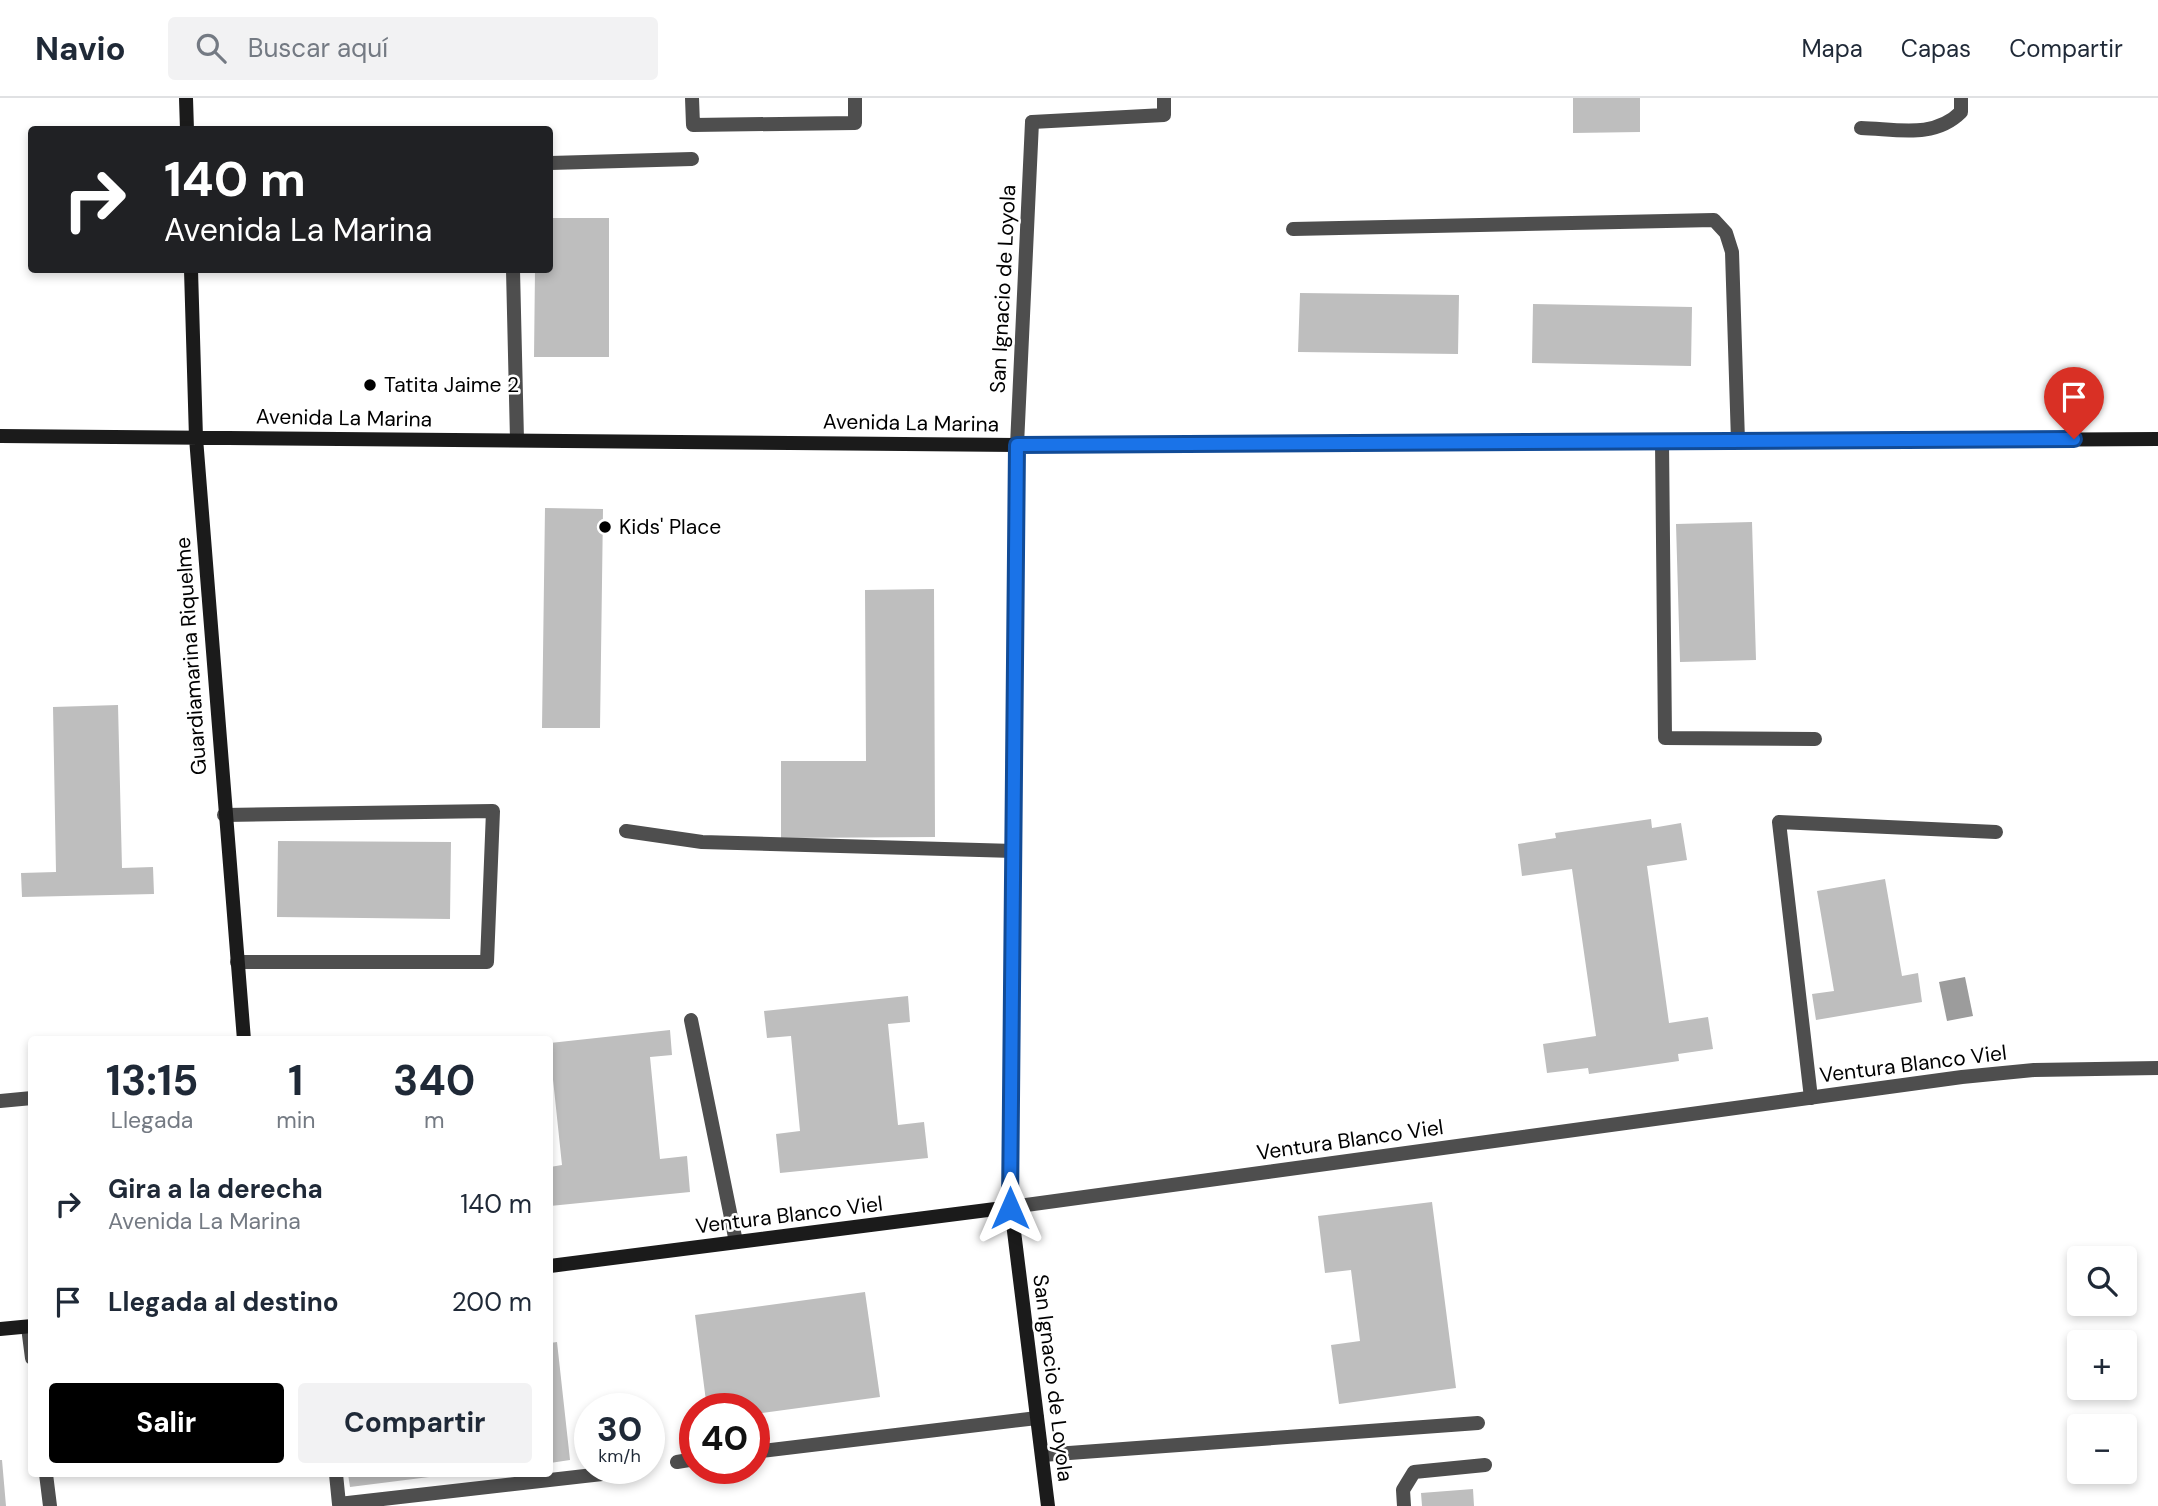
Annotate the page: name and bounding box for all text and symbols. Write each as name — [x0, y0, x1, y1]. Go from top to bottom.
search box — [168, 17, 658, 80]
text: Navio — [35, 27, 126, 70]
icon: search — [192, 29, 230, 67]
text: Buscar aquí — [248, 31, 388, 65]
text: Mapa — [1801, 33, 1863, 64]
text: Capas — [1901, 33, 1971, 64]
text: Compartir — [2009, 33, 2123, 64]
text: 140 m — [164, 147, 306, 211]
icon: right — [49, 154, 140, 245]
street label: San Ignacio de Loyola — [984, 184, 1022, 394]
text: Avenida La Marina — [164, 209, 432, 251]
pin — [2044, 367, 2104, 439]
place label: Tatita Jaime 2 — [384, 371, 519, 399]
marker: Tatita Jaime 2 — [362, 377, 378, 393]
icon: arrive — [2055, 378, 2093, 416]
street label: Avenida La Marina — [256, 402, 432, 434]
street label: Avenida La Marina — [823, 407, 999, 439]
place label: Kids' Place — [619, 513, 721, 541]
marker: Kids' Place — [597, 519, 613, 535]
street label: Guardiamarina Riquelme — [169, 536, 213, 776]
street label: Ventura Blanco Viel — [1818, 1039, 2008, 1089]
text: 13:15 — [106, 1053, 198, 1108]
text: 1 — [288, 1053, 303, 1108]
text: 340 — [393, 1053, 475, 1108]
text: Llegada — [111, 1105, 193, 1135]
text: min — [276, 1105, 315, 1135]
text: m — [424, 1105, 444, 1135]
street label: Ventura Blanco Viel — [1255, 1113, 1445, 1167]
position arrow — [973, 1171, 1047, 1245]
text: Gira a la derecha — [108, 1172, 323, 1206]
icon: right — [49, 1185, 87, 1223]
text: 140 m — [460, 1187, 532, 1221]
street label: Ventura Blanco Viel — [694, 1190, 884, 1240]
text: Avenida La Marina — [108, 1206, 301, 1236]
map controls — [2067, 1246, 2137, 1484]
button: search — [2067, 1246, 2137, 1316]
street label: San Ignacio de Loyola — [1026, 1273, 1080, 1483]
icon: arrive — [49, 1283, 87, 1321]
text: Llegada al destino — [108, 1285, 339, 1319]
text: 200 m — [452, 1285, 532, 1319]
button: + — [2067, 1330, 2137, 1400]
button: Salir — [49, 1383, 284, 1463]
button: Compartir — [298, 1383, 532, 1463]
speed limit sign: 40 — [679, 1393, 770, 1484]
text: 30 — [597, 1406, 642, 1452]
button: − — [2067, 1414, 2137, 1484]
text: km/h — [598, 1444, 641, 1468]

